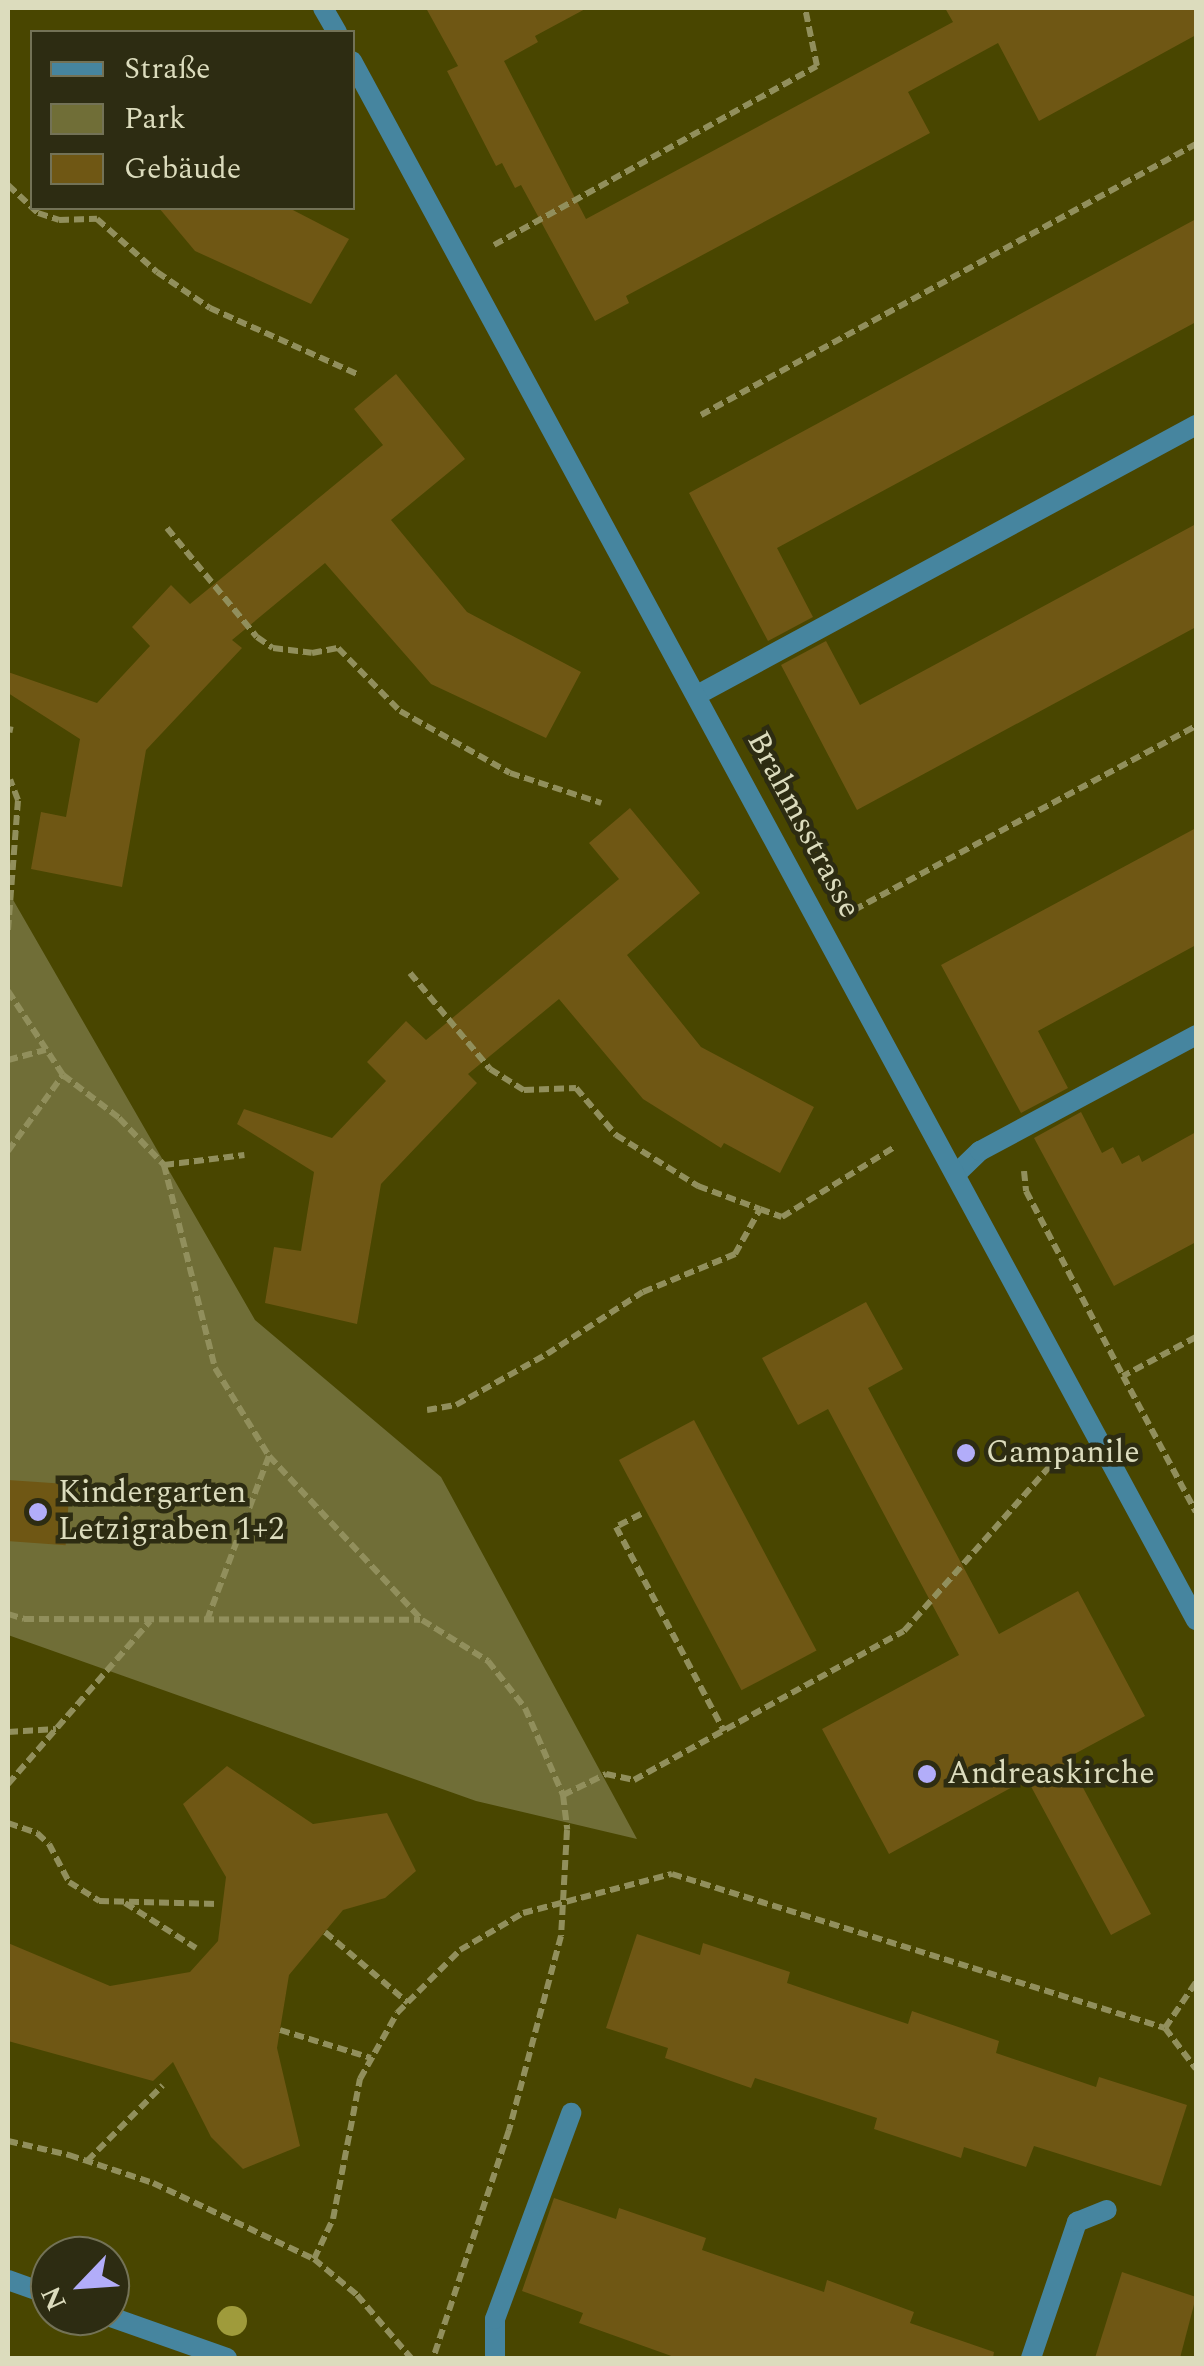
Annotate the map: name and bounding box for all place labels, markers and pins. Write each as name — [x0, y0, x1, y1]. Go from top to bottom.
place label: Campanile — [986, 1434, 1140, 1472]
marker: Campanile — [955, 1442, 977, 1464]
place label: Kindergarten Letzigraben 1+2 — [58, 1475, 284, 1550]
marker: Kindergarten Letzigraben 1+2 — [27, 1501, 49, 1523]
place label: Andreaskirche — [947, 1755, 1155, 1793]
marker: Andreaskirche — [916, 1763, 938, 1785]

